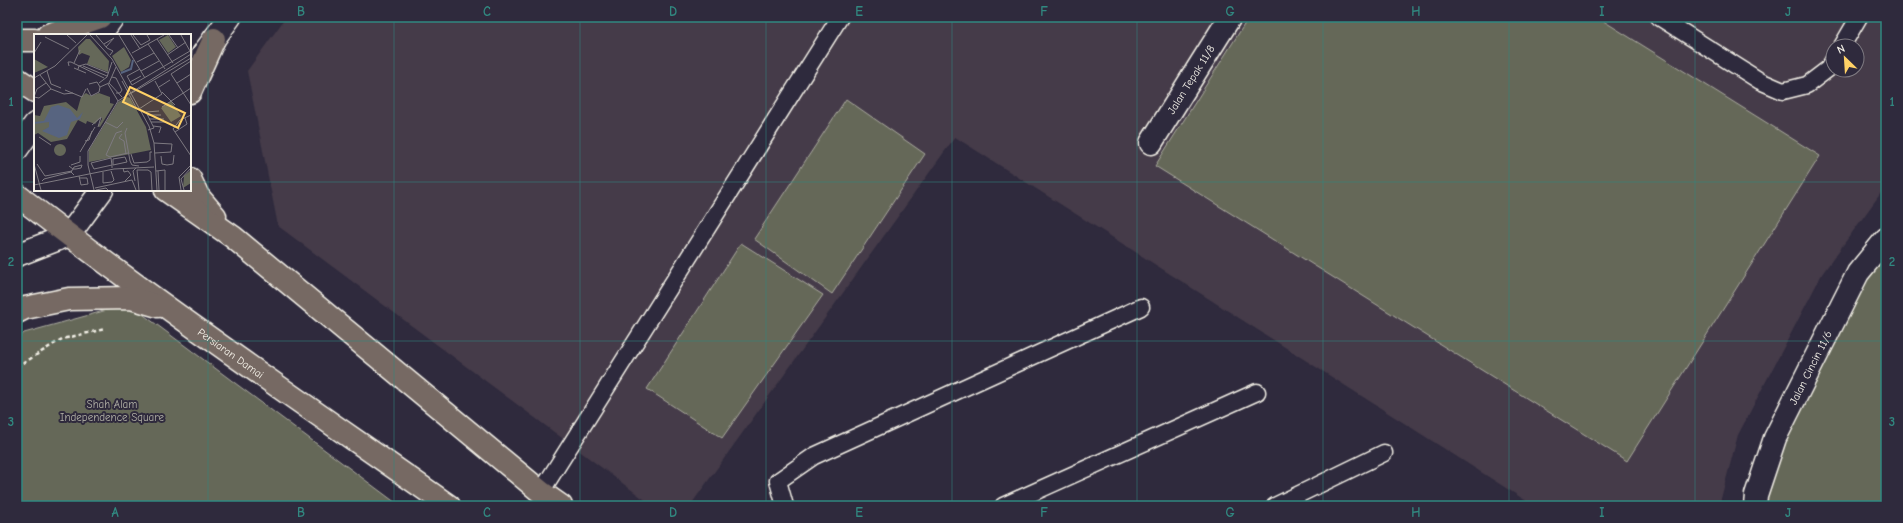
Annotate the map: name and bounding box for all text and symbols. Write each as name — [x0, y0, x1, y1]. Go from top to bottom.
text: A — [111, 4, 119, 19]
text: B — [297, 4, 305, 19]
text: C — [483, 4, 491, 19]
text: D — [669, 4, 677, 19]
text: E — [855, 4, 863, 19]
text: F — [1040, 4, 1048, 19]
text: G — [1225, 4, 1235, 19]
text: H — [1411, 4, 1421, 19]
text: I — [1599, 4, 1605, 19]
text: J — [1785, 4, 1791, 19]
inset map — [34, 34, 191, 191]
north arrow — [1825, 38, 1865, 78]
street label: Jalan Tepak 11/8 — [1164, 42, 1217, 116]
text: N — [1835, 42, 1847, 57]
text: 1 — [8, 94, 14, 109]
text: 1 — [1889, 94, 1895, 109]
text: 2 — [8, 254, 14, 269]
text: 2 — [1889, 254, 1895, 269]
street label: Persiaran Damai — [195, 325, 266, 381]
street label: Jalan Cincin 11/6 — [1786, 328, 1834, 407]
park label: Shah Alam Independence Square — [60, 398, 164, 424]
text: 3 — [8, 414, 14, 429]
text: 3 — [1889, 414, 1895, 429]
text: A — [111, 505, 119, 520]
text: B — [297, 505, 305, 520]
text: C — [483, 505, 491, 520]
text: D — [669, 505, 677, 520]
text: E — [855, 505, 863, 520]
text: F — [1040, 505, 1048, 520]
text: G — [1225, 505, 1235, 520]
text: H — [1411, 505, 1421, 520]
text: I — [1599, 505, 1605, 520]
text: J — [1785, 505, 1791, 520]

